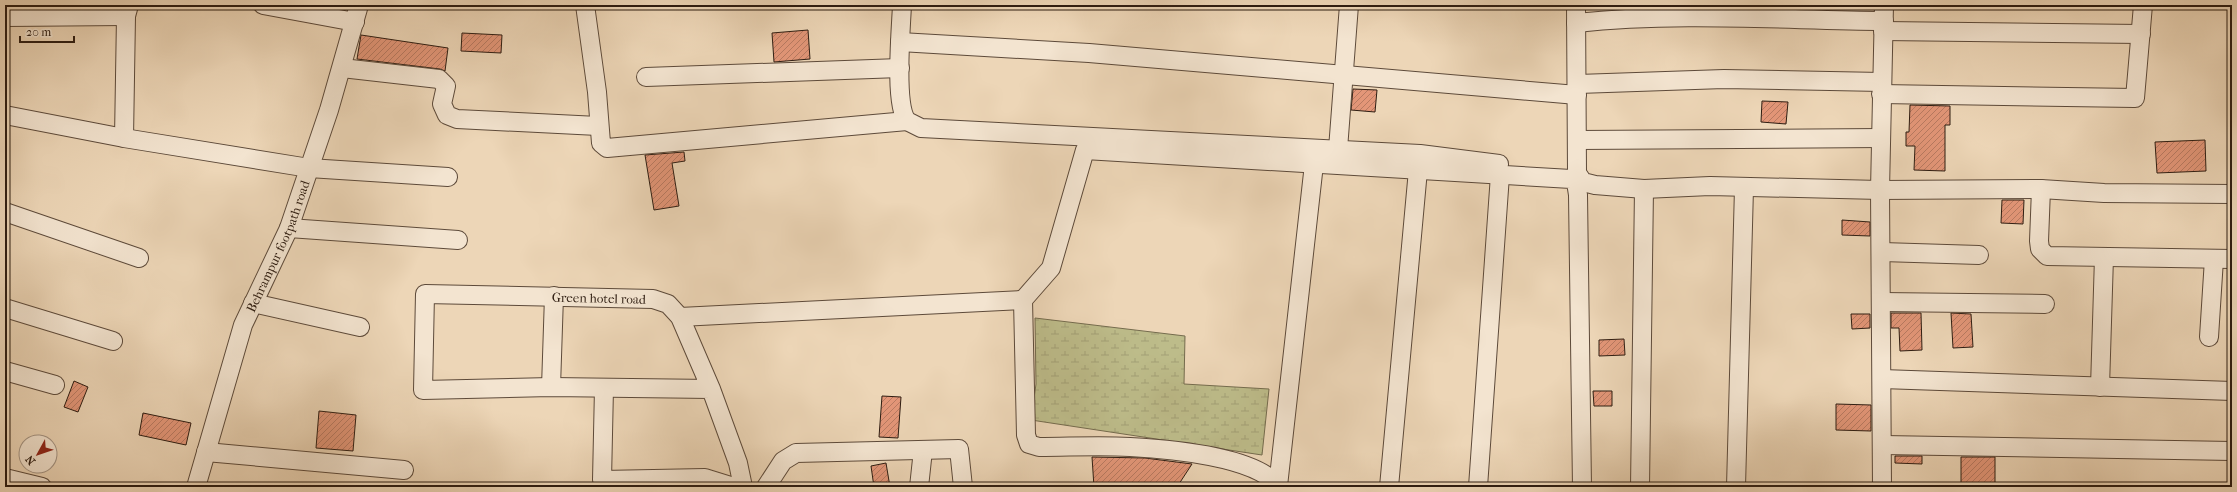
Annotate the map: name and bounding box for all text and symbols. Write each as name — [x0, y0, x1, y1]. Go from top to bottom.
scale bar — [20, 18, 74, 44]
text: 20 m — [26, 25, 51, 39]
street label: Behrampur footpath road — [243, 178, 313, 315]
street label: Green hotel road — [552, 290, 647, 307]
north arrow — [18, 434, 58, 474]
text: N — [23, 452, 38, 467]

